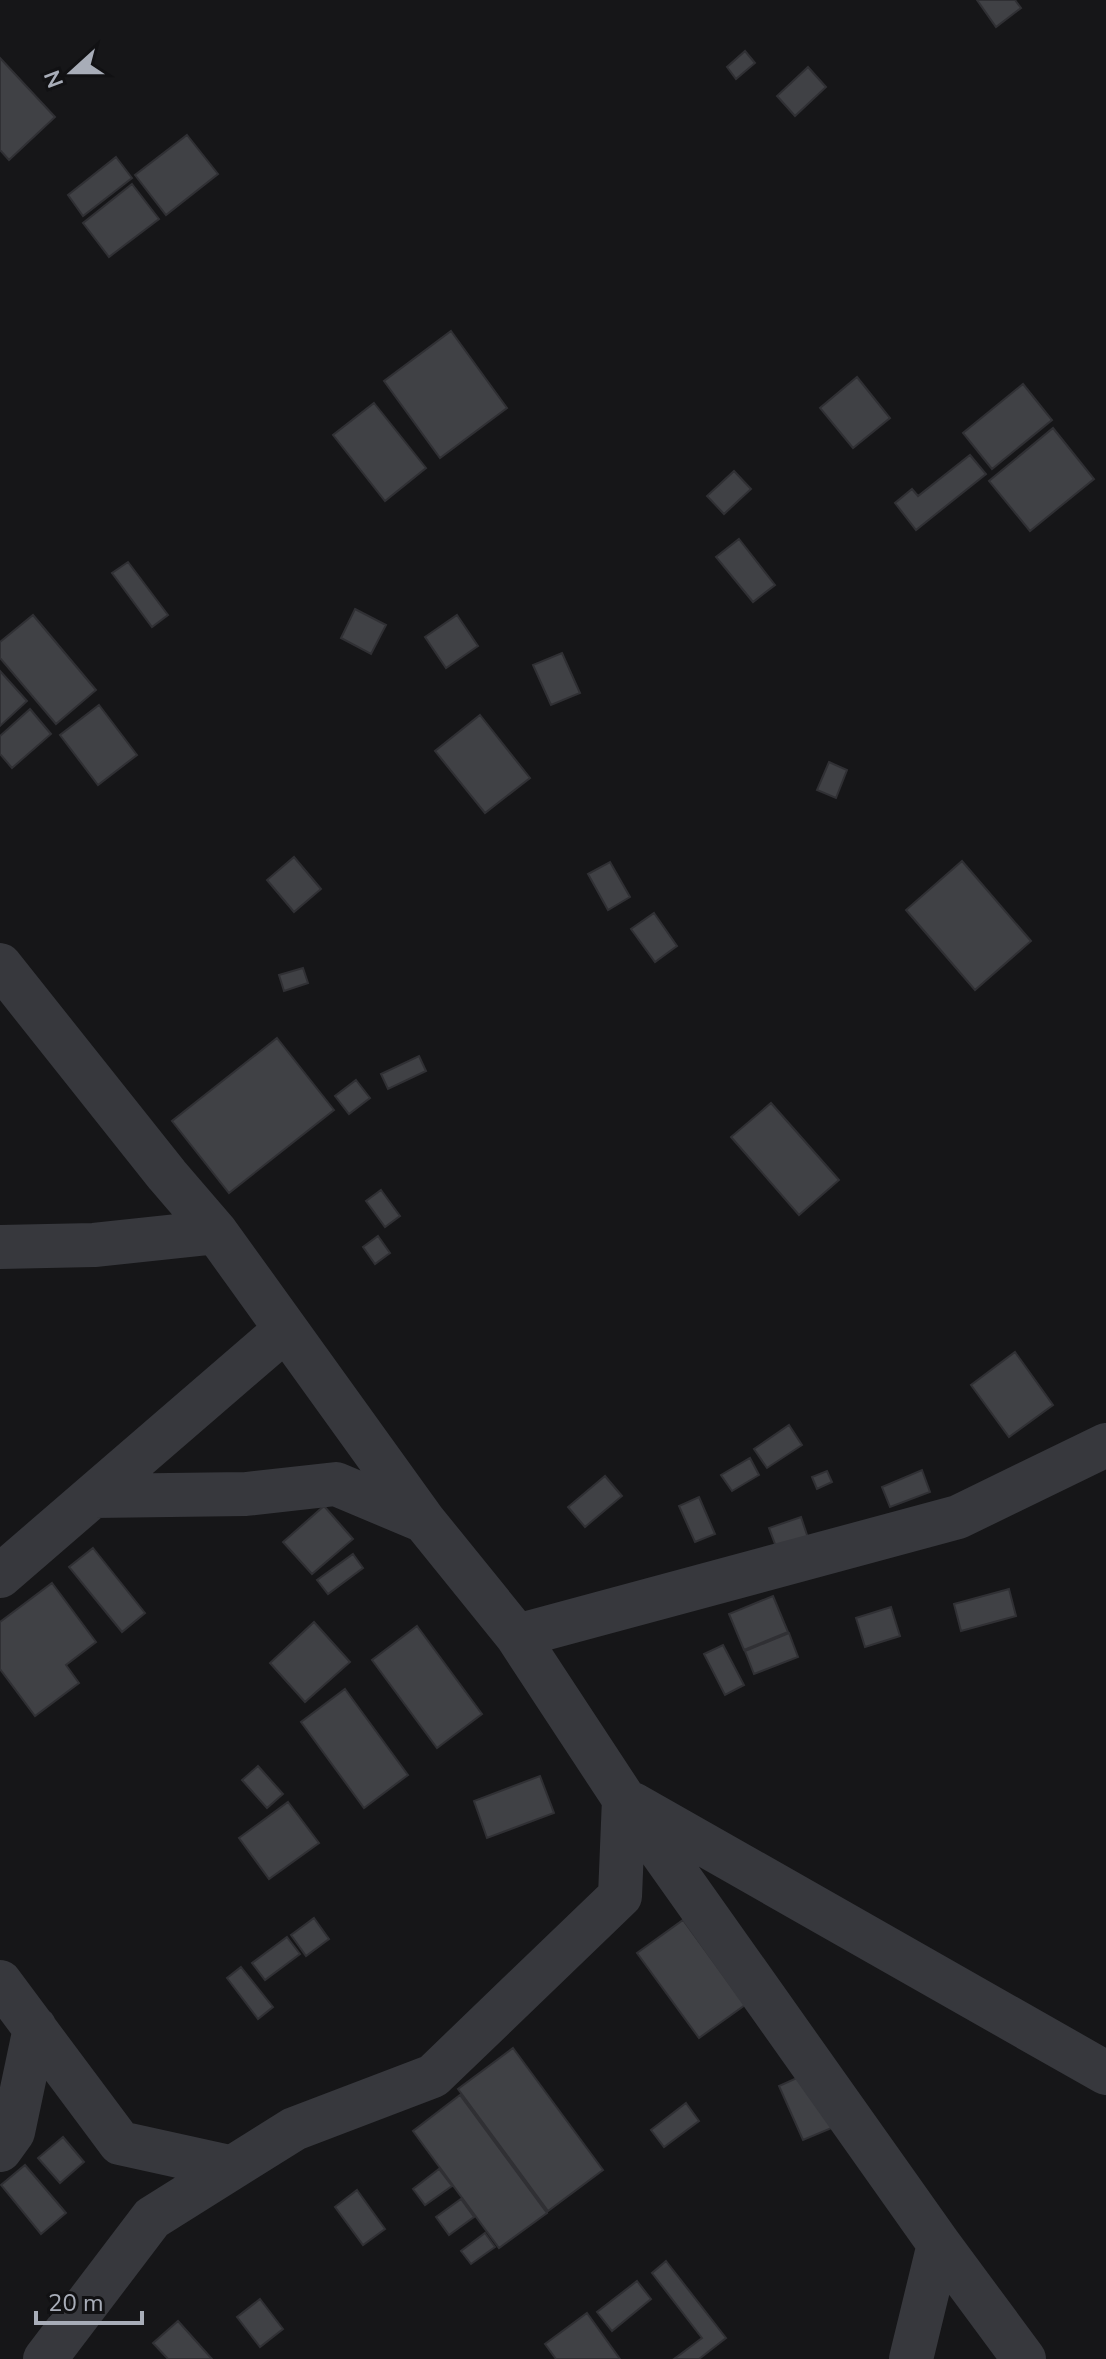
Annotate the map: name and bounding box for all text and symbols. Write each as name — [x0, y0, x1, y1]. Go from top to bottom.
north arrow — [32, 32, 112, 112]
text: N — [37, 66, 71, 92]
scale bar — [36, 2275, 142, 2325]
text: 20 m — [48, 2287, 104, 2319]

